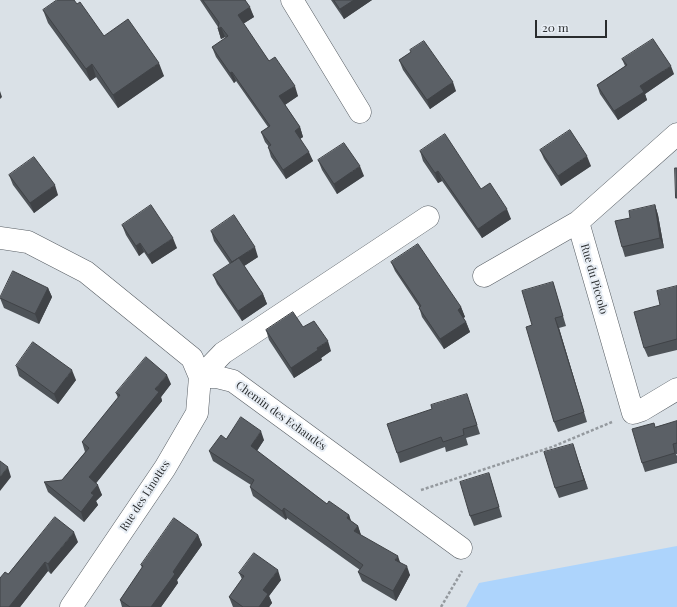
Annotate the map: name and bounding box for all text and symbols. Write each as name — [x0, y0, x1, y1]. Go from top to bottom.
scale bar — [537, 12, 609, 38]
text: 20 m — [542, 19, 569, 35]
street label: Rue du Piccolo — [578, 242, 610, 316]
street label: Chemin des Echaudés — [233, 379, 329, 453]
street label: Rue des Linottes — [117, 458, 173, 534]

